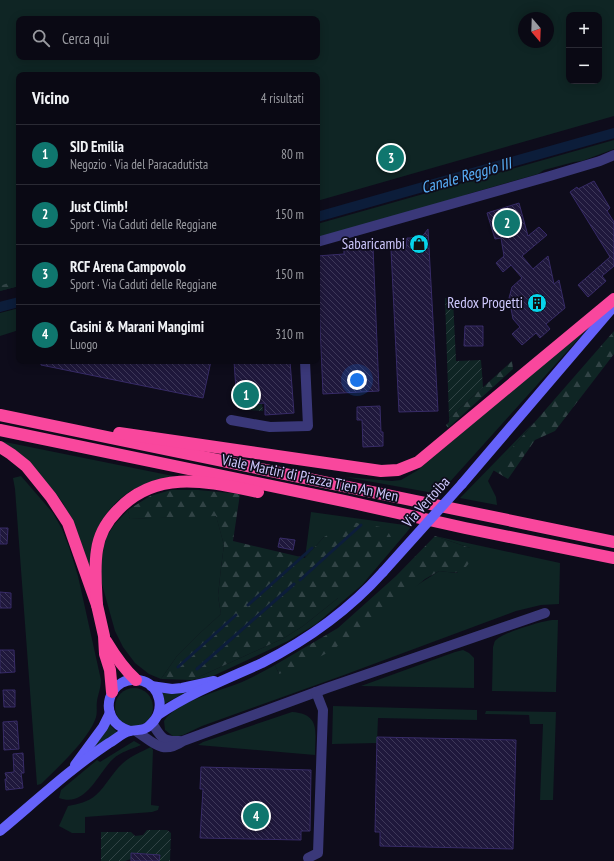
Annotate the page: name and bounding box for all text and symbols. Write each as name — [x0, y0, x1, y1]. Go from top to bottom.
north arrow — [518, 12, 554, 48]
map controls — [566, 12, 602, 84]
button: + — [566, 12, 602, 48]
search box — [16, 16, 320, 60]
icon: search — [30, 27, 52, 49]
text: Cerca qui — [62, 29, 110, 48]
button: − — [566, 48, 602, 84]
text: Vicino — [32, 87, 69, 109]
text: 4 risultati — [261, 90, 304, 107]
text: SID Emilia — [70, 137, 124, 156]
pin: 3 — [378, 143, 404, 173]
text: 1 — [42, 146, 48, 163]
text: 80 m — [281, 146, 304, 163]
water label: Canale Reggio III — [419, 152, 516, 197]
text: Negozio · Via del Paracadutista — [70, 156, 208, 173]
text: Just Climb! — [70, 197, 128, 216]
text: 2 — [42, 206, 48, 223]
text: 150 m — [275, 206, 304, 223]
pin: 2 — [494, 208, 520, 238]
text: Sport · Via Caduti delle Reggiane — [70, 216, 217, 233]
shop icon: Sabaricambi — [408, 233, 430, 255]
place label: Sabaricambi — [342, 234, 405, 253]
text: RCF Arena Campovolo — [70, 257, 186, 276]
text: 3 — [42, 266, 48, 283]
text: 150 m — [275, 266, 304, 283]
text: Sport · Via Caduti delle Reggiane — [70, 276, 217, 293]
building icon: Redox Progetti — [526, 292, 548, 314]
place label: Redox Progetti — [447, 293, 523, 312]
text: Casini & Marani Mangimi — [70, 317, 204, 336]
text: 4 — [42, 326, 48, 343]
text: 310 m — [275, 326, 304, 343]
text: Luogo — [70, 336, 98, 353]
your location — [347, 370, 367, 390]
pin: 1 — [233, 380, 259, 410]
street label: Viale Martiri di Piazza Tien An Men — [219, 449, 400, 506]
street label: Via Vertoiba — [397, 472, 453, 532]
pin: 4 — [243, 801, 269, 831]

